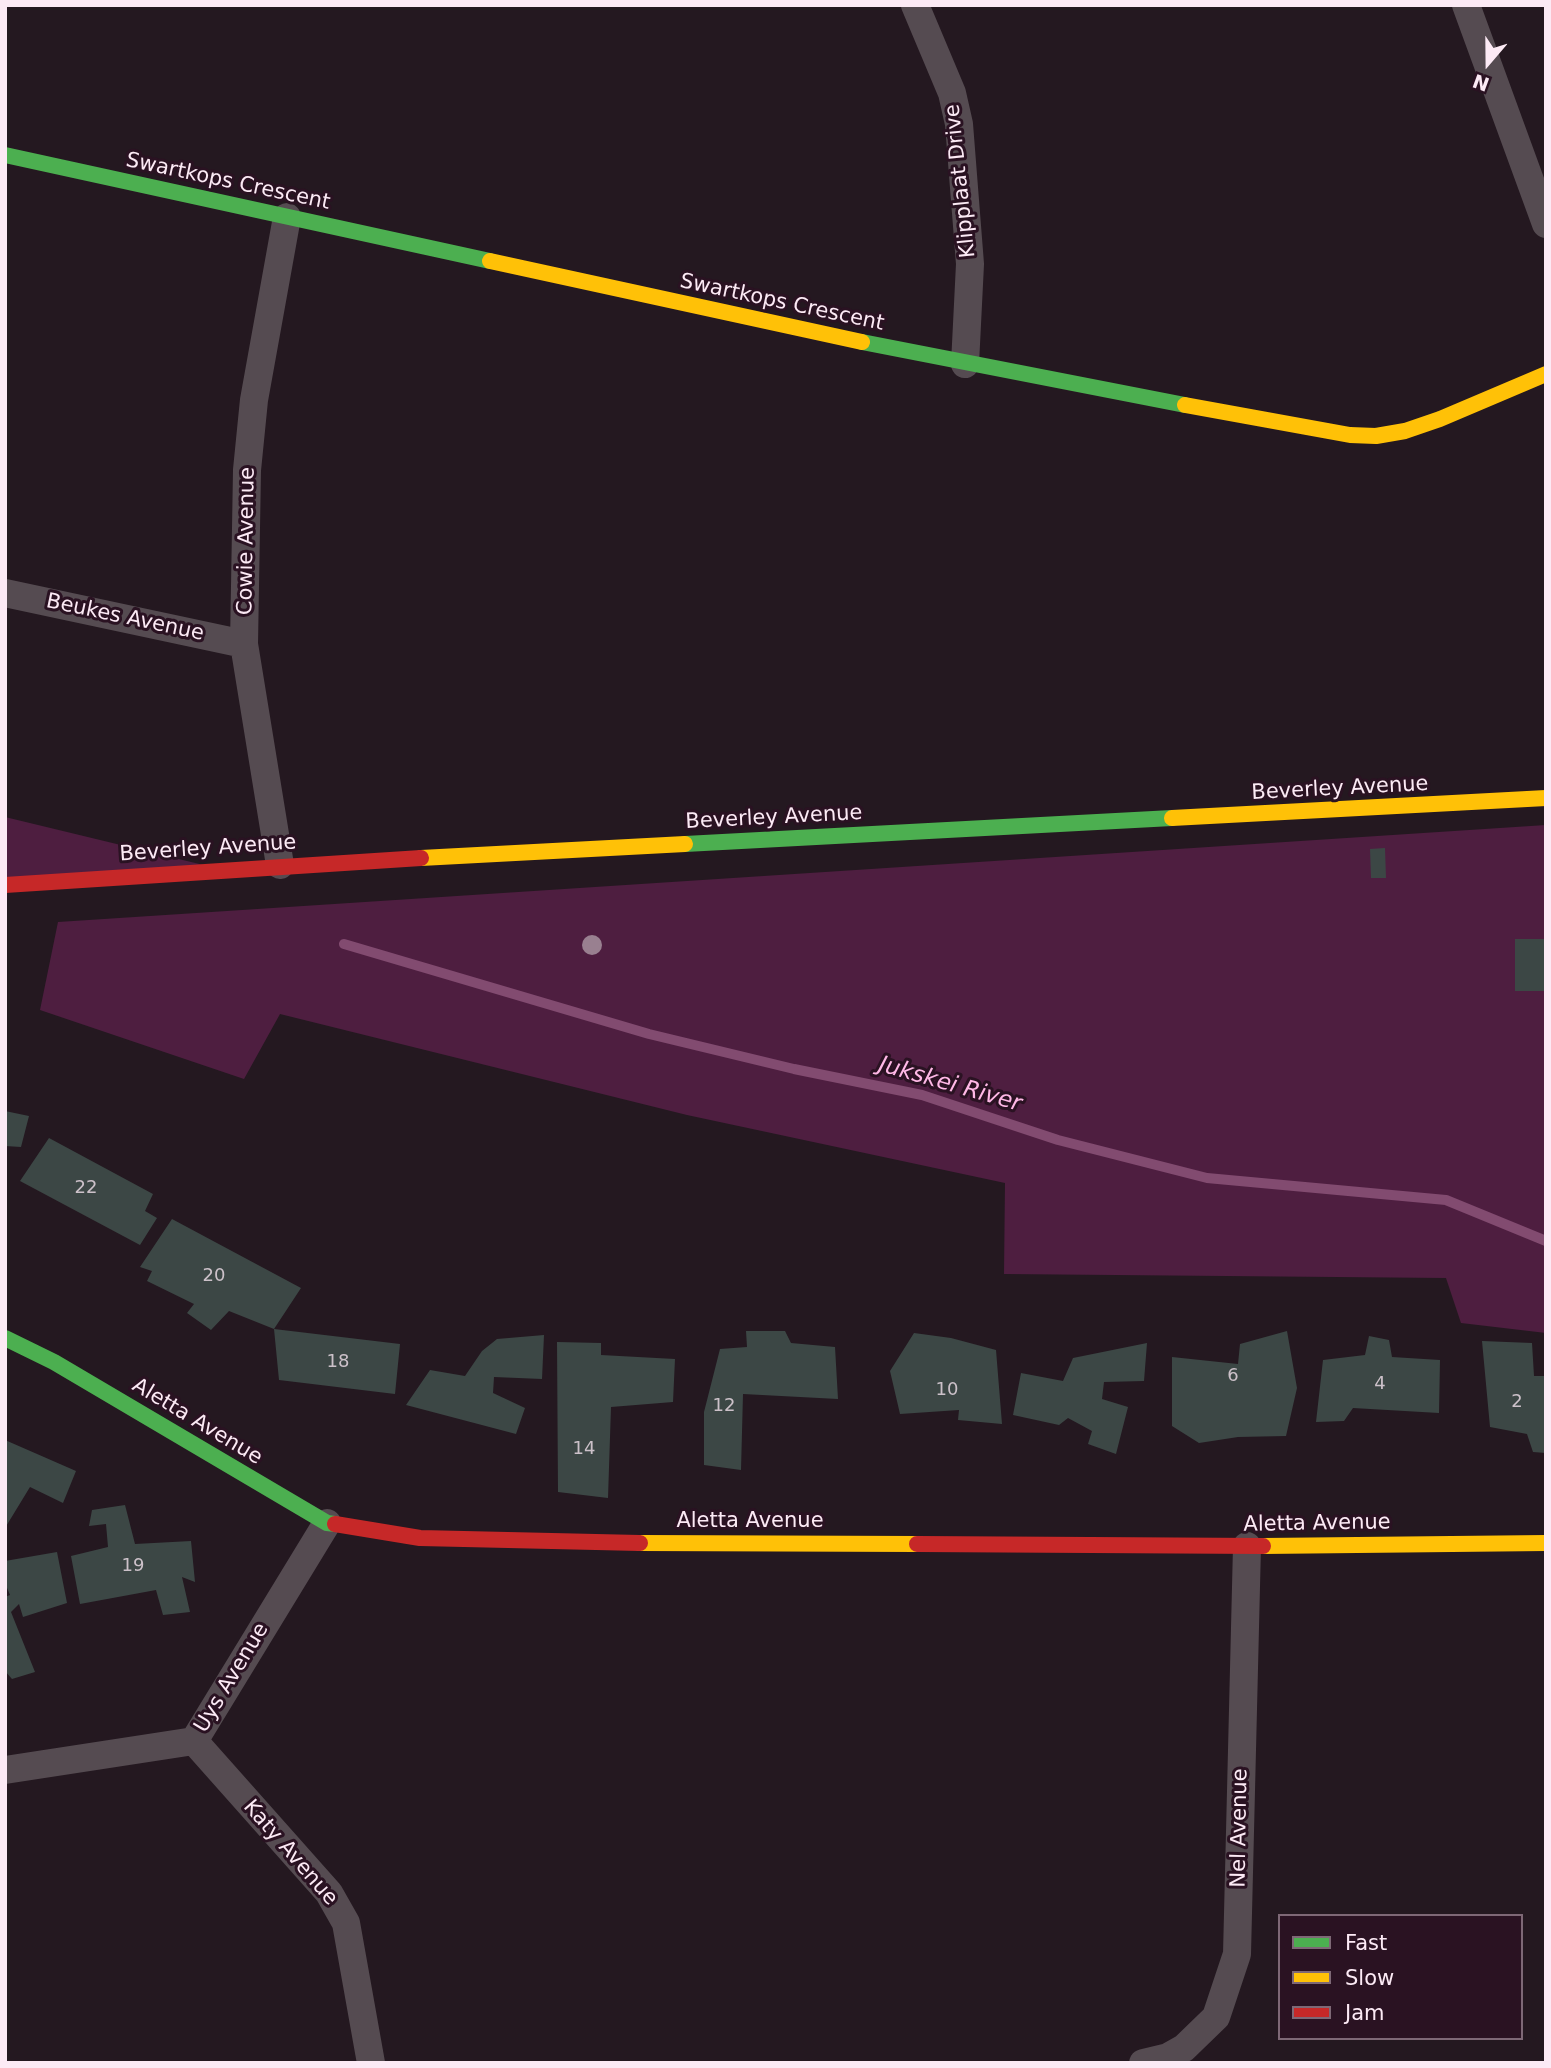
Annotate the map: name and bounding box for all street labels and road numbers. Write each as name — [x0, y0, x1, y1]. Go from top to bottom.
street label: Klipplaat Drive — [940, 103, 982, 259]
street label: Swartkops Crescent — [124, 148, 332, 216]
street label: Swartkops Crescent — [678, 269, 886, 337]
street label: Cowie Avenue — [233, 467, 261, 615]
street label: Beukes Avenue — [44, 589, 206, 647]
street label: Beverley Avenue — [1251, 772, 1429, 806]
street label: Beverley Avenue — [685, 801, 863, 835]
street label: Beverley Avenue — [119, 830, 297, 868]
street label: Aletta Avenue — [127, 1373, 267, 1471]
street label: Aletta Avenue — [676, 1509, 824, 1535]
street label: Aletta Avenue — [1243, 1510, 1391, 1538]
street label: Uys Avenue — [189, 1619, 275, 1737]
street label: Nel Avenue — [1226, 1768, 1254, 1888]
street label: Katy Avenue — [237, 1795, 343, 1911]

